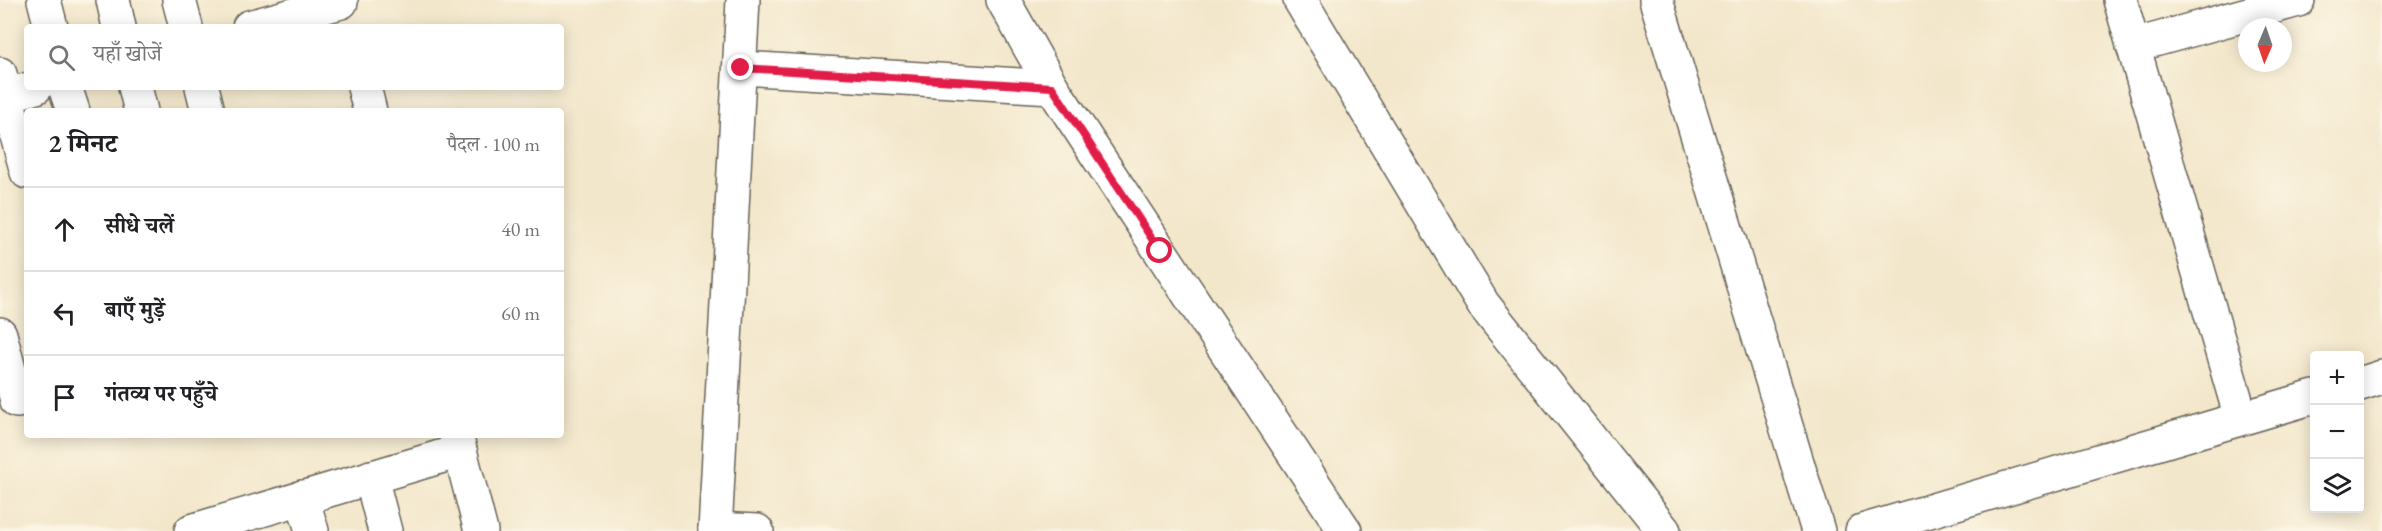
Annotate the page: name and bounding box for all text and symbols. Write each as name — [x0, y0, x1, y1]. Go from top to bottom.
north arrow — [2238, 18, 2292, 72]
search box — [24, 24, 564, 90]
text: यहाँ खोजें — [93, 39, 162, 68]
icon: search — [45, 41, 78, 74]
route end — [727, 54, 753, 80]
text: 2 मिनट — [48, 126, 117, 160]
text: पैदल · 100 m — [447, 131, 540, 157]
text: सीधे चलें — [105, 211, 174, 240]
icon: ahead — [48, 213, 81, 246]
text: 40 m — [501, 216, 540, 242]
route start — [1146, 237, 1172, 263]
text: बाएँ मुड़ें — [105, 295, 165, 324]
icon: left — [48, 297, 81, 330]
text: 60 m — [501, 300, 540, 326]
map controls — [2310, 351, 2364, 513]
button: + — [2310, 351, 2364, 405]
text: गंतव्य पर पहुँचे — [105, 379, 217, 408]
icon: arrive — [48, 381, 81, 414]
button: − — [2310, 405, 2364, 459]
button: layers — [2310, 459, 2364, 513]

